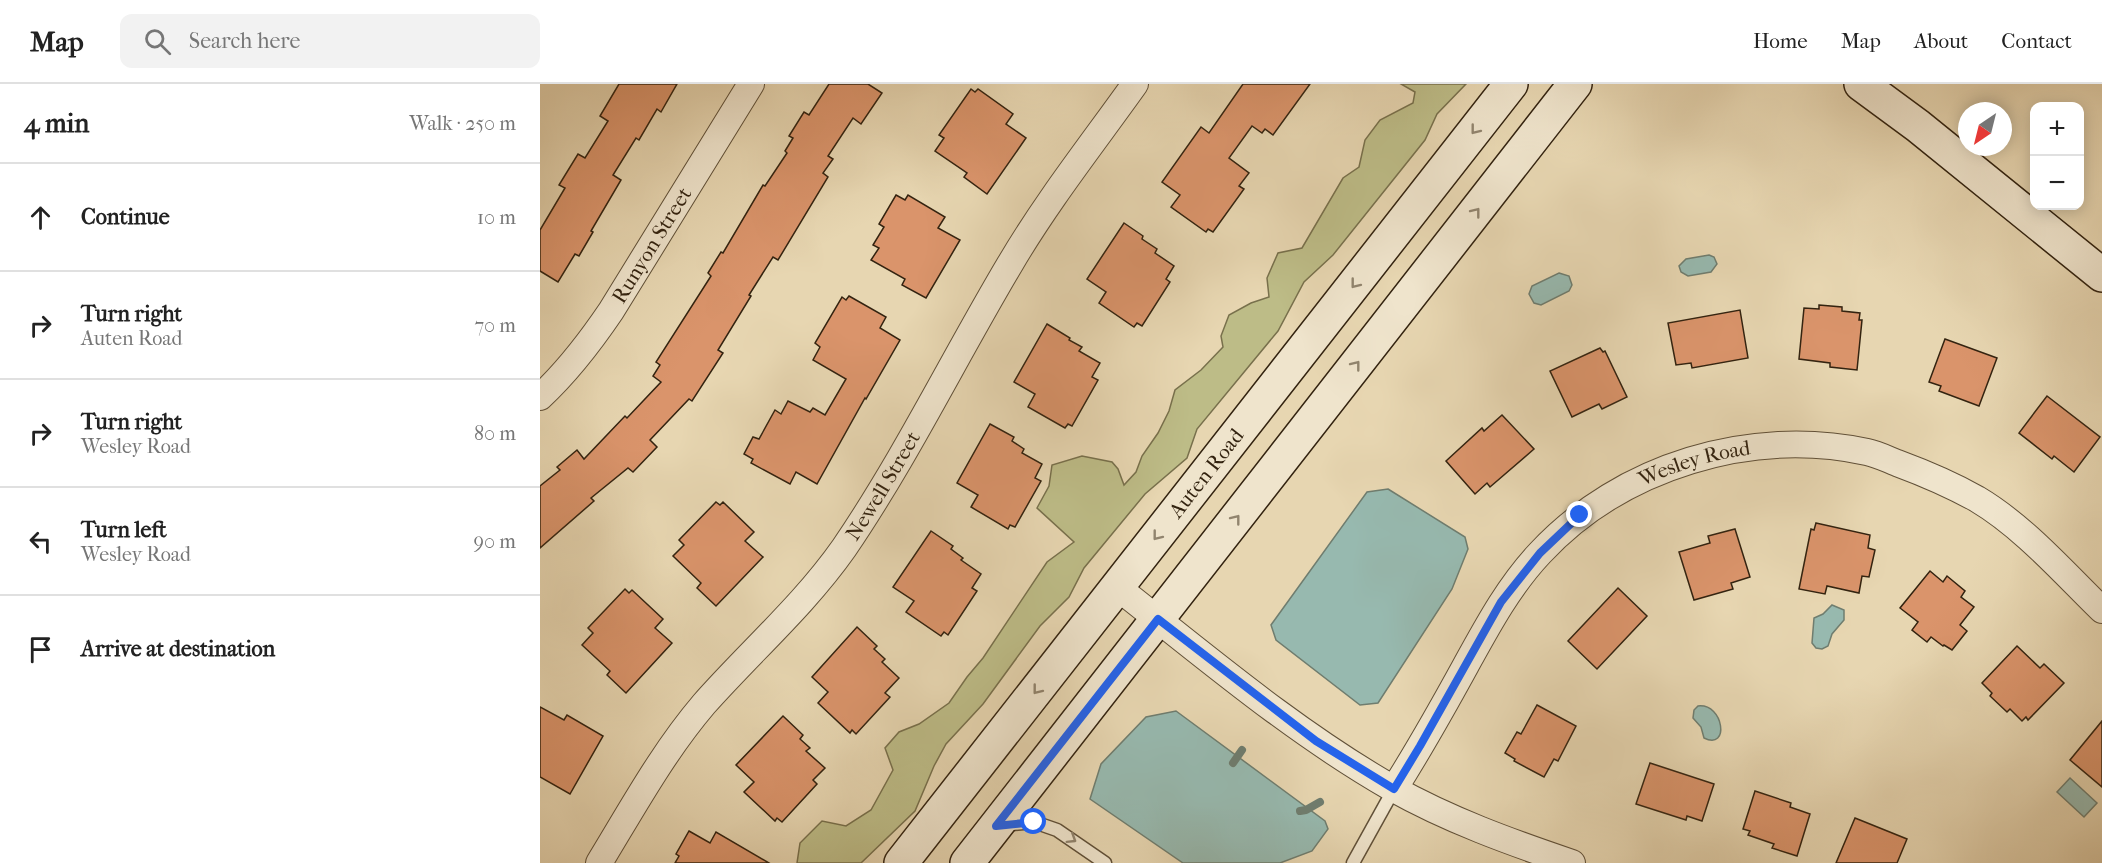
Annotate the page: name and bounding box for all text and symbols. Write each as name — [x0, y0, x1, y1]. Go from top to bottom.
search box — [120, 14, 540, 68]
text: Map — [30, 25, 84, 58]
icon: search — [141, 25, 174, 58]
text: Search here — [189, 28, 300, 54]
text: Home — [1753, 29, 1808, 53]
text: Map — [1841, 29, 1881, 53]
text: About — [1914, 29, 1968, 53]
text: Contact — [2001, 29, 2072, 53]
north arrow — [1958, 102, 2012, 156]
map controls — [2030, 102, 2084, 210]
button: + — [2030, 102, 2084, 156]
text: 4 min — [24, 108, 89, 139]
text: Walk · 250 m — [409, 112, 516, 135]
one-way arrow — [1472, 123, 1483, 134]
button: − — [2030, 156, 2084, 210]
street label: Runyon Street — [607, 182, 697, 308]
icon: ahead — [24, 201, 57, 234]
text: Continue — [81, 204, 170, 230]
text: 10 m — [477, 206, 516, 229]
one-way arrow — [1468, 207, 1479, 218]
one-way arrow — [1351, 277, 1362, 288]
text: Turn right — [81, 301, 182, 327]
icon: right — [24, 309, 57, 342]
text: 70 m — [474, 314, 516, 337]
text: Auten Road — [81, 327, 182, 350]
one-way arrow — [1348, 361, 1359, 372]
text: Turn right — [81, 409, 182, 435]
icon: right — [24, 417, 57, 450]
text: 80 m — [474, 422, 516, 445]
street label: Auten Road — [1163, 423, 1249, 523]
street label: Newell Street — [841, 427, 925, 545]
text: Wesley Road — [81, 435, 191, 458]
street label: Wesley Road — [1634, 436, 1752, 491]
route end — [1566, 501, 1592, 527]
one-way arrow — [1228, 515, 1239, 526]
text: Turn left — [81, 517, 167, 543]
icon: left — [24, 525, 57, 558]
text: 90 m — [474, 530, 516, 553]
one-way arrow — [1154, 530, 1165, 541]
text: Wesley Road — [81, 543, 191, 566]
icon: arrive — [24, 633, 57, 666]
text: Arrive at destination — [81, 636, 275, 662]
one-way arrow — [1033, 683, 1044, 694]
route start — [1020, 808, 1046, 834]
one-way arrow — [1065, 831, 1076, 842]

